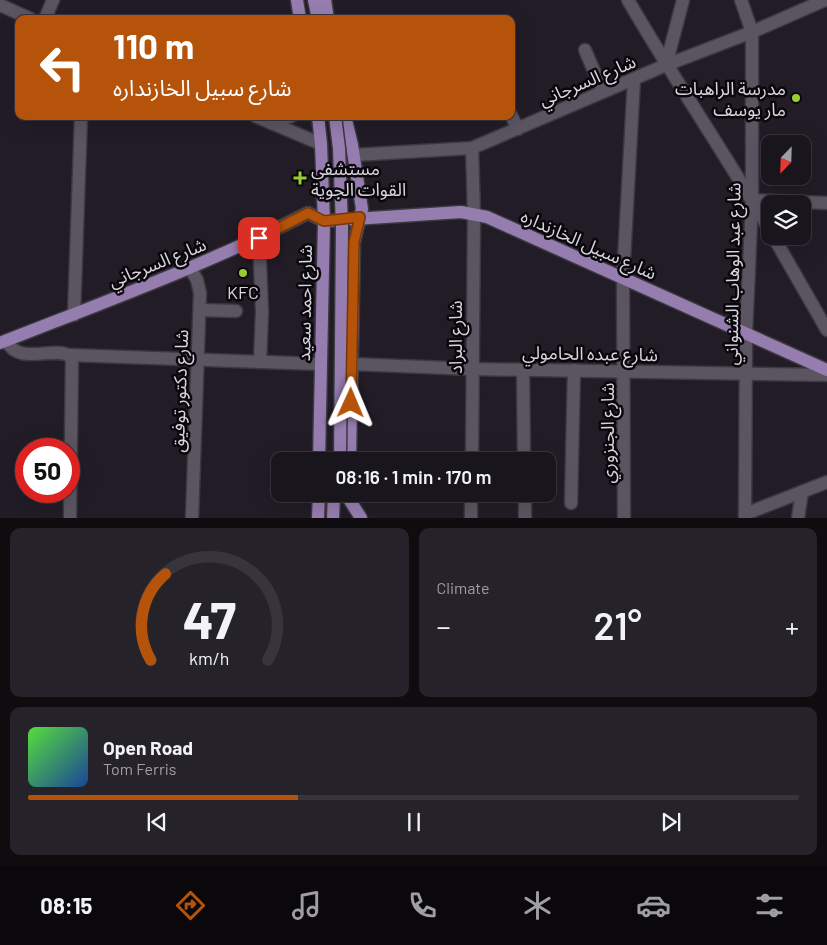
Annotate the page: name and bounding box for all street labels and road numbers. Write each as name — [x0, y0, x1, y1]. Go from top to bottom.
street label: شارع السرجاني — [535, 50, 640, 114]
street label: شارع عبد الوهاب الشنواني — [719, 182, 749, 366]
street label: شارع سبيل الخازنداره — [516, 204, 660, 287]
street label: شارع السرجاني — [105, 232, 211, 295]
street label: شارع احمد سعيد — [292, 244, 320, 362]
street label: شارع البراد — [444, 300, 470, 374]
street label: شارع دكتور توفيق — [166, 329, 196, 453]
street label: شارع عبده الحامولي — [522, 341, 658, 369]
street label: شارع الجنزوري — [596, 383, 622, 483]

